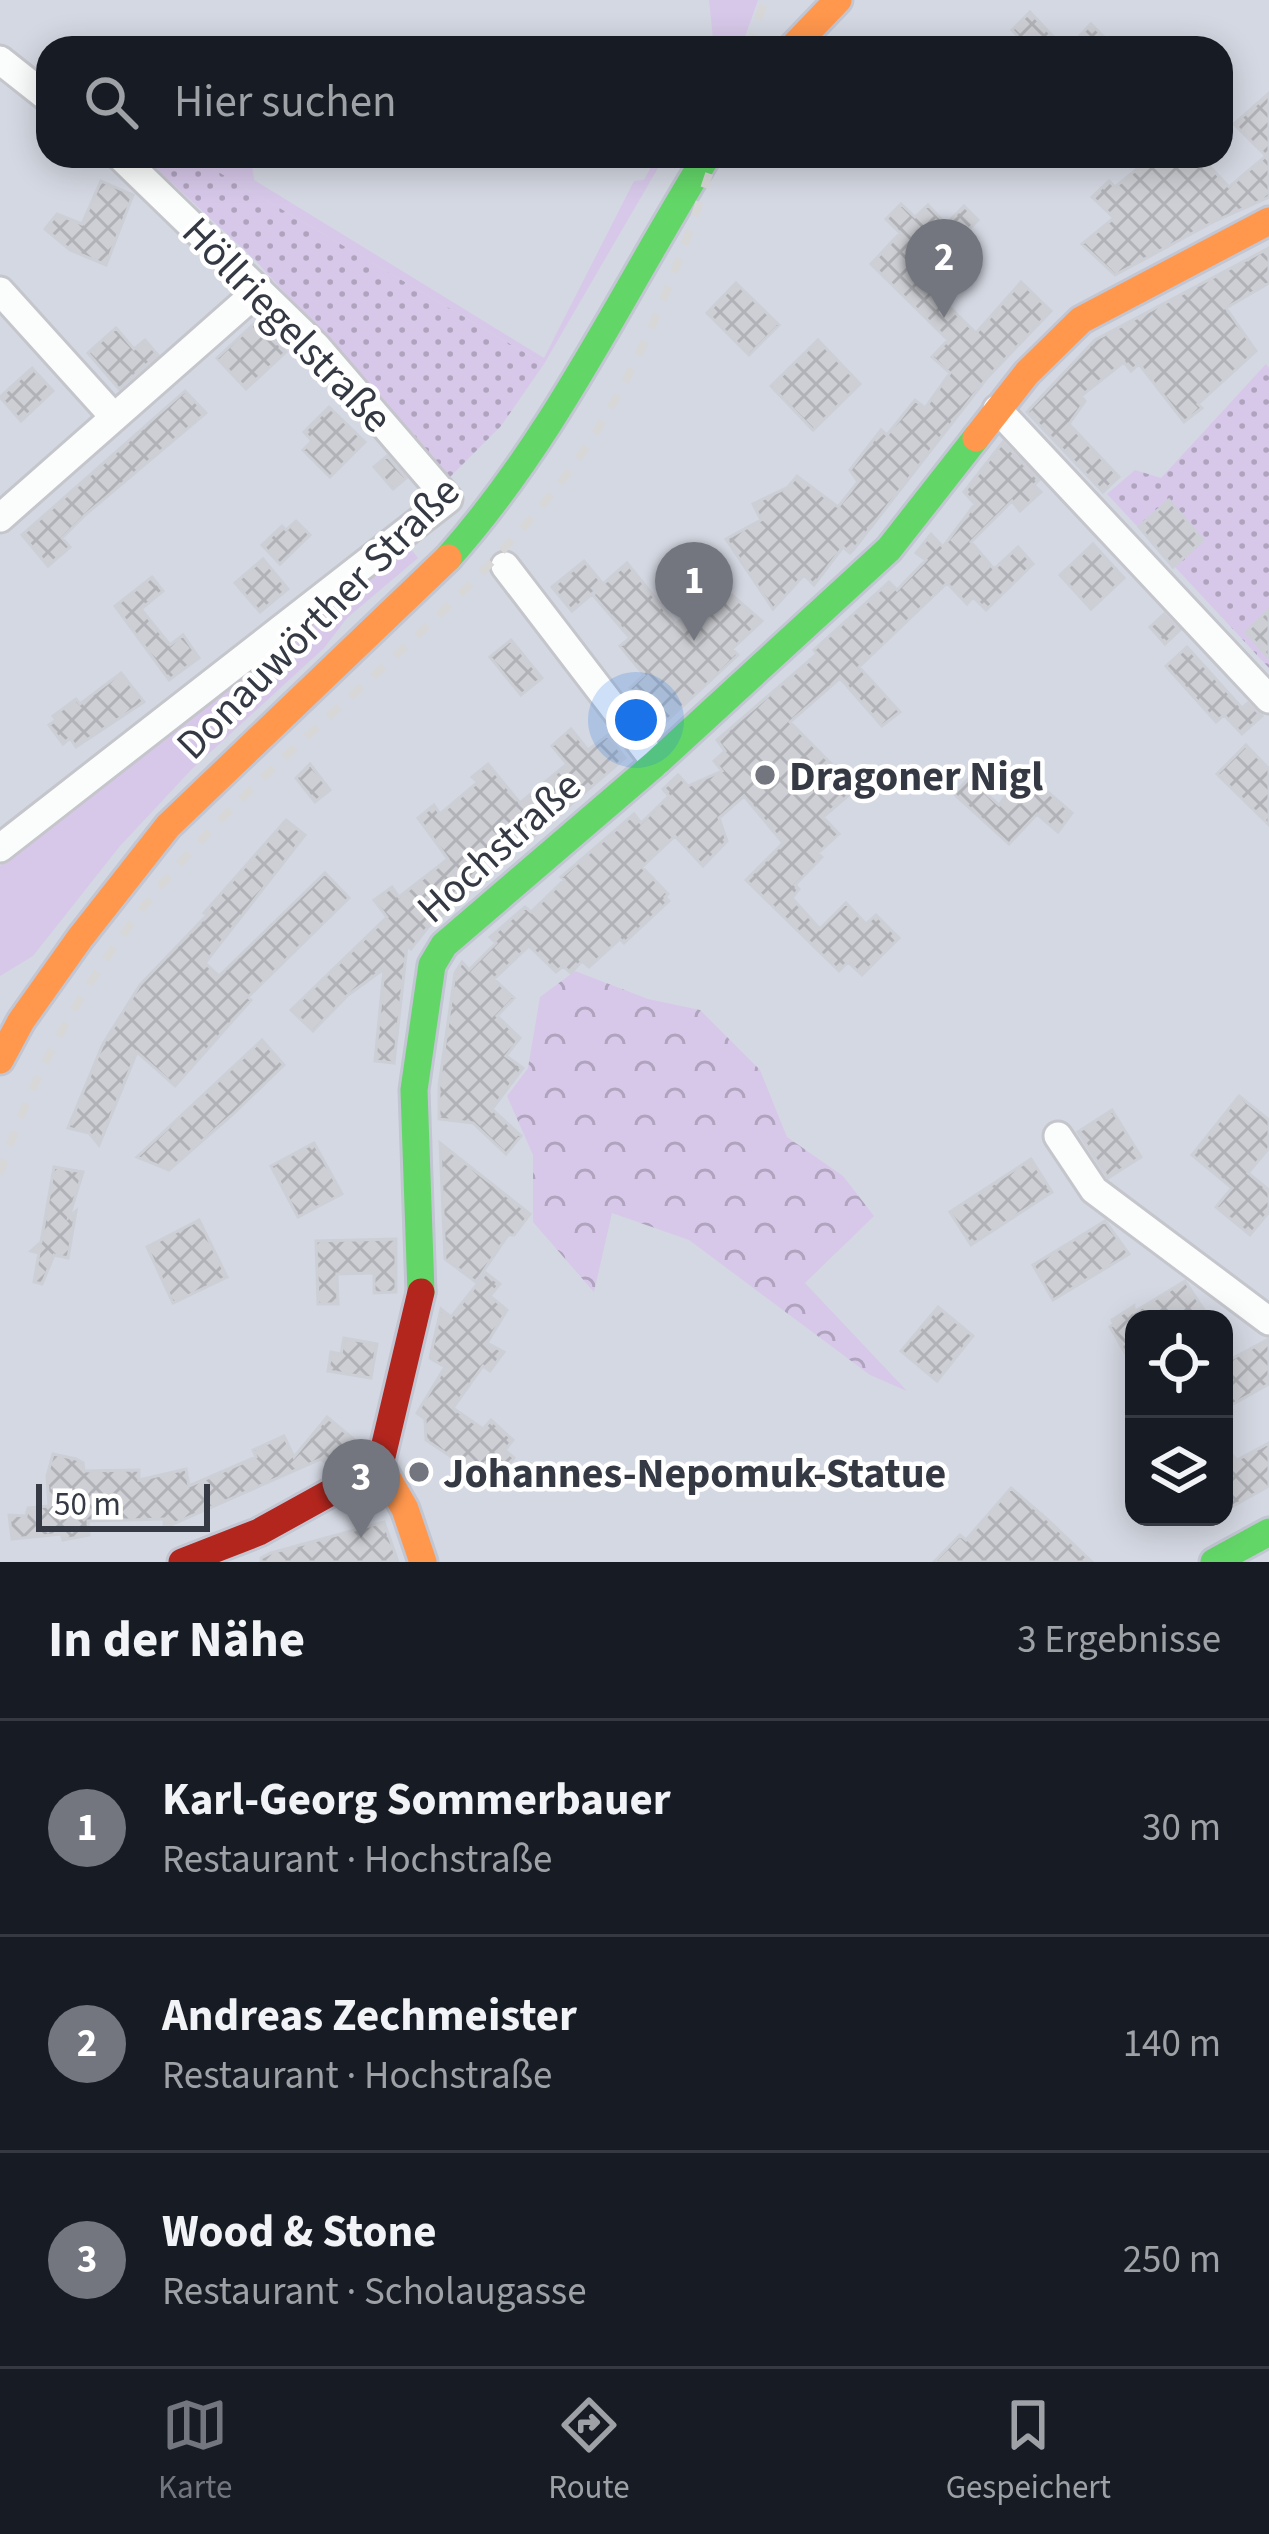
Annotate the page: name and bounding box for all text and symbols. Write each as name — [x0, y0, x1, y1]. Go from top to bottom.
search box — [36, 36, 1233, 168]
icon: search — [78, 69, 144, 135]
text: Hier suchen — [174, 70, 397, 134]
street label: Höllriegelstraße — [168, 204, 405, 447]
pin: 2 — [905, 219, 983, 318]
street label: Donauwörther Straße — [163, 463, 474, 774]
pin: 1 — [655, 542, 733, 641]
your location — [606, 690, 666, 750]
place label: Dragoner Nigl — [789, 747, 1043, 807]
street label: Hochstraße — [404, 757, 595, 938]
marker: Dragoner Nigl — [752, 762, 778, 788]
map controls — [1125, 1310, 1233, 1526]
button: locate — [1125, 1310, 1233, 1418]
button: layers — [1125, 1418, 1233, 1526]
pin: 3 — [322, 1439, 400, 1538]
place label: Johannes-Nepomuk-Statue — [443, 1444, 946, 1504]
marker: Johannes-Nepomuk-Statue — [406, 1459, 432, 1485]
scale bar — [36, 1478, 210, 1531]
text: 50 m — [54, 1481, 121, 1528]
text: In der Nähe — [48, 1604, 305, 1676]
text: 3 Ergebnisse — [1017, 1612, 1221, 1668]
text: Karl-Georg Sommerbauer — [162, 1768, 671, 1832]
text: 1 — [77, 1800, 97, 1856]
text: 30 m — [1142, 1800, 1221, 1856]
text: Restaurant · Hochstraße — [162, 1832, 552, 1888]
text: Andreas Zechmeister — [162, 1984, 577, 2048]
text: 2 — [77, 2016, 97, 2072]
text: 140 m — [1123, 2016, 1221, 2072]
text: Restaurant · Hochstraße — [162, 2048, 552, 2104]
text: Wood & Stone — [162, 2200, 437, 2264]
text: 3 — [77, 2232, 97, 2288]
text: 250 m — [1123, 2232, 1221, 2288]
text: Restaurant · Scholaugasse — [162, 2264, 587, 2320]
tab: Karte — [158, 2392, 232, 2511]
tab: Route — [548, 2392, 630, 2511]
tab: Gespeichert — [946, 2392, 1111, 2511]

